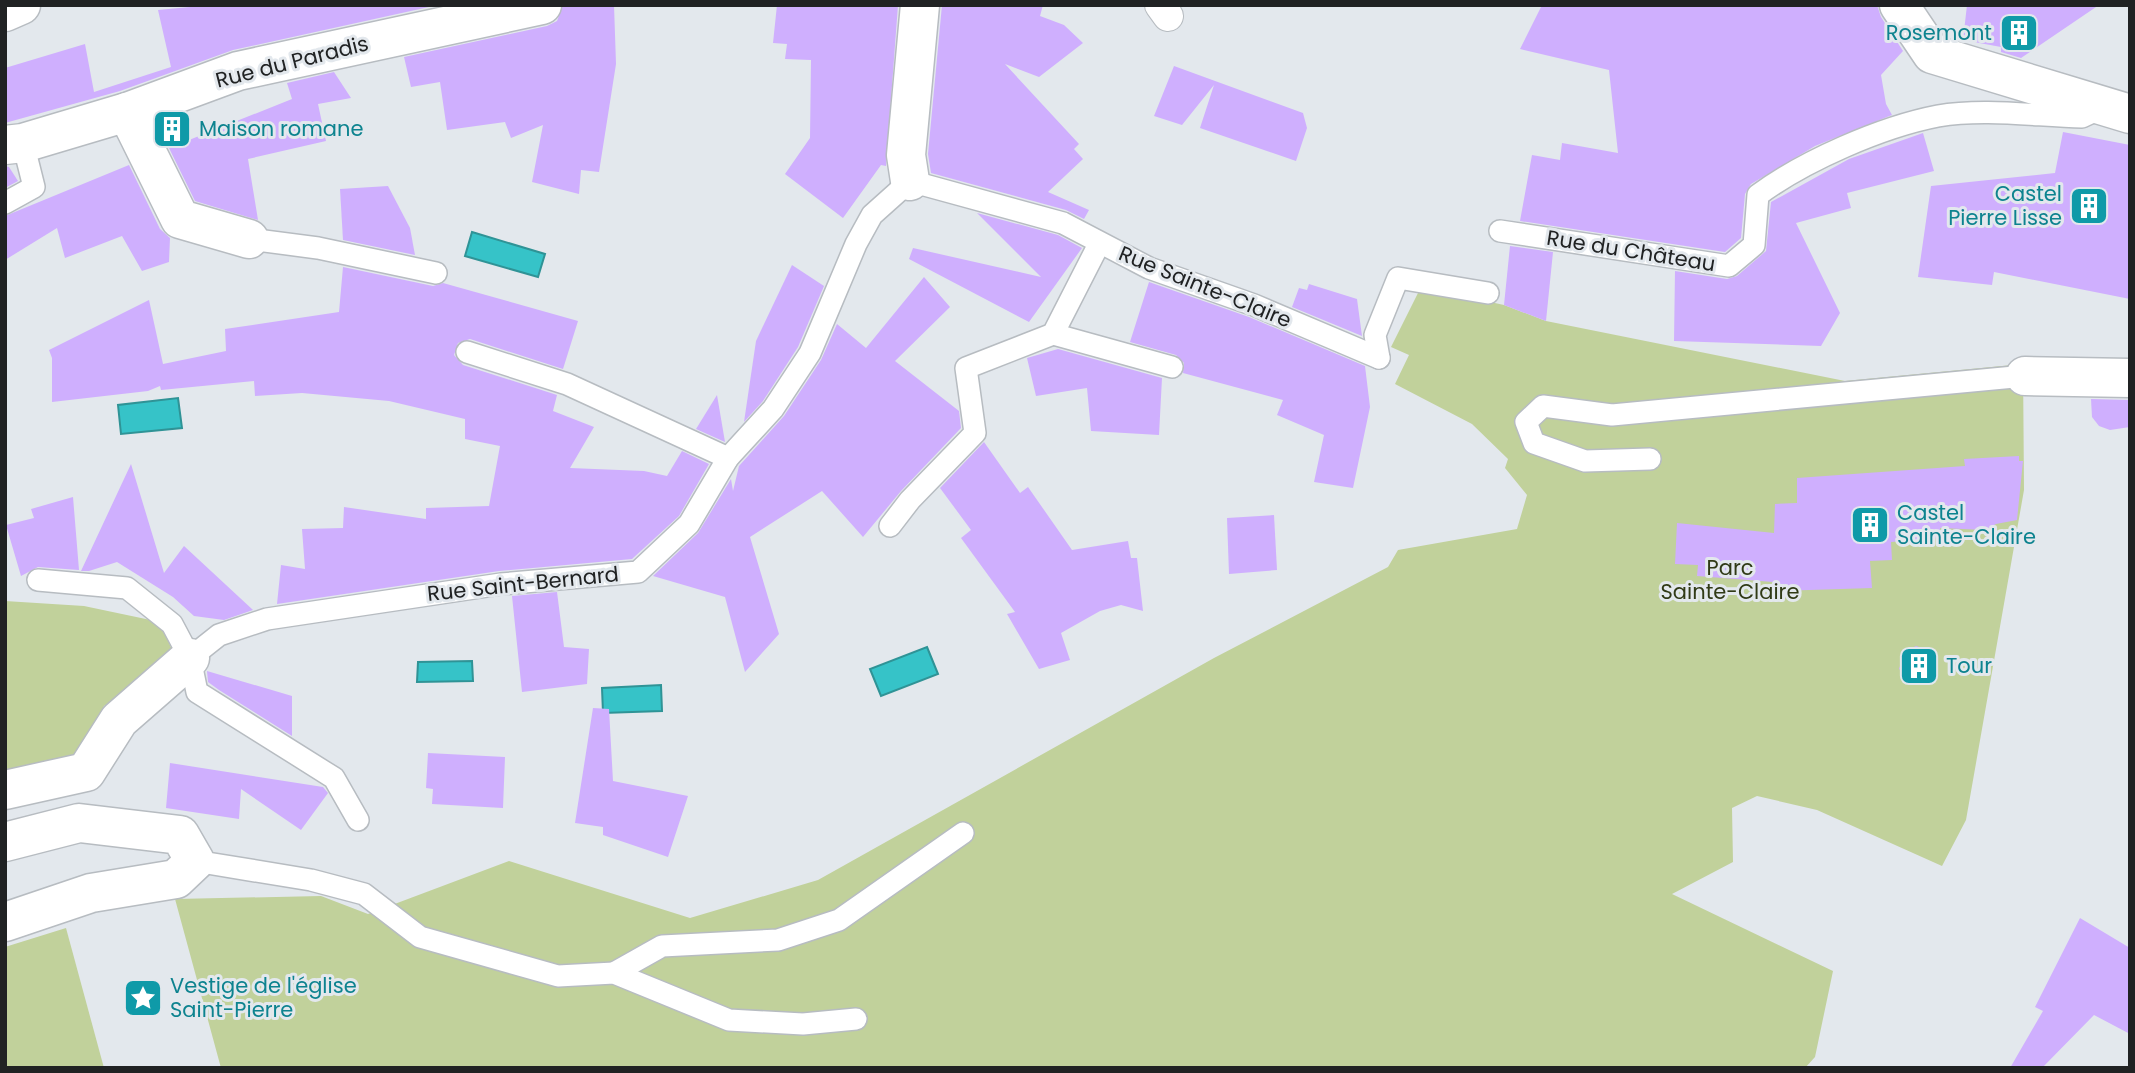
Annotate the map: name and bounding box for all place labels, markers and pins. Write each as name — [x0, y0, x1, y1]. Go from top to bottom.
building icon: Rosemont — [1998, 12, 2040, 54]
place label: Rosemont — [1886, 18, 1992, 47]
building icon: Maison romane — [151, 108, 193, 150]
place label: Maison romane — [199, 114, 363, 143]
place label: Castel Pierre Lisse — [1948, 179, 2062, 232]
building icon: Castel Pierre Lisse — [2068, 185, 2110, 227]
place label: Castel Sainte-Claire — [1897, 498, 2036, 551]
building icon: Castel Sainte-Claire — [1849, 504, 1891, 546]
building icon: Tour — [1898, 645, 1940, 687]
place label: Tour — [1946, 651, 1992, 680]
place label: Vestige de l'église Saint-Pierre — [170, 971, 357, 1024]
place icon: Vestige de l'église Saint-Pierre — [122, 977, 164, 1019]

